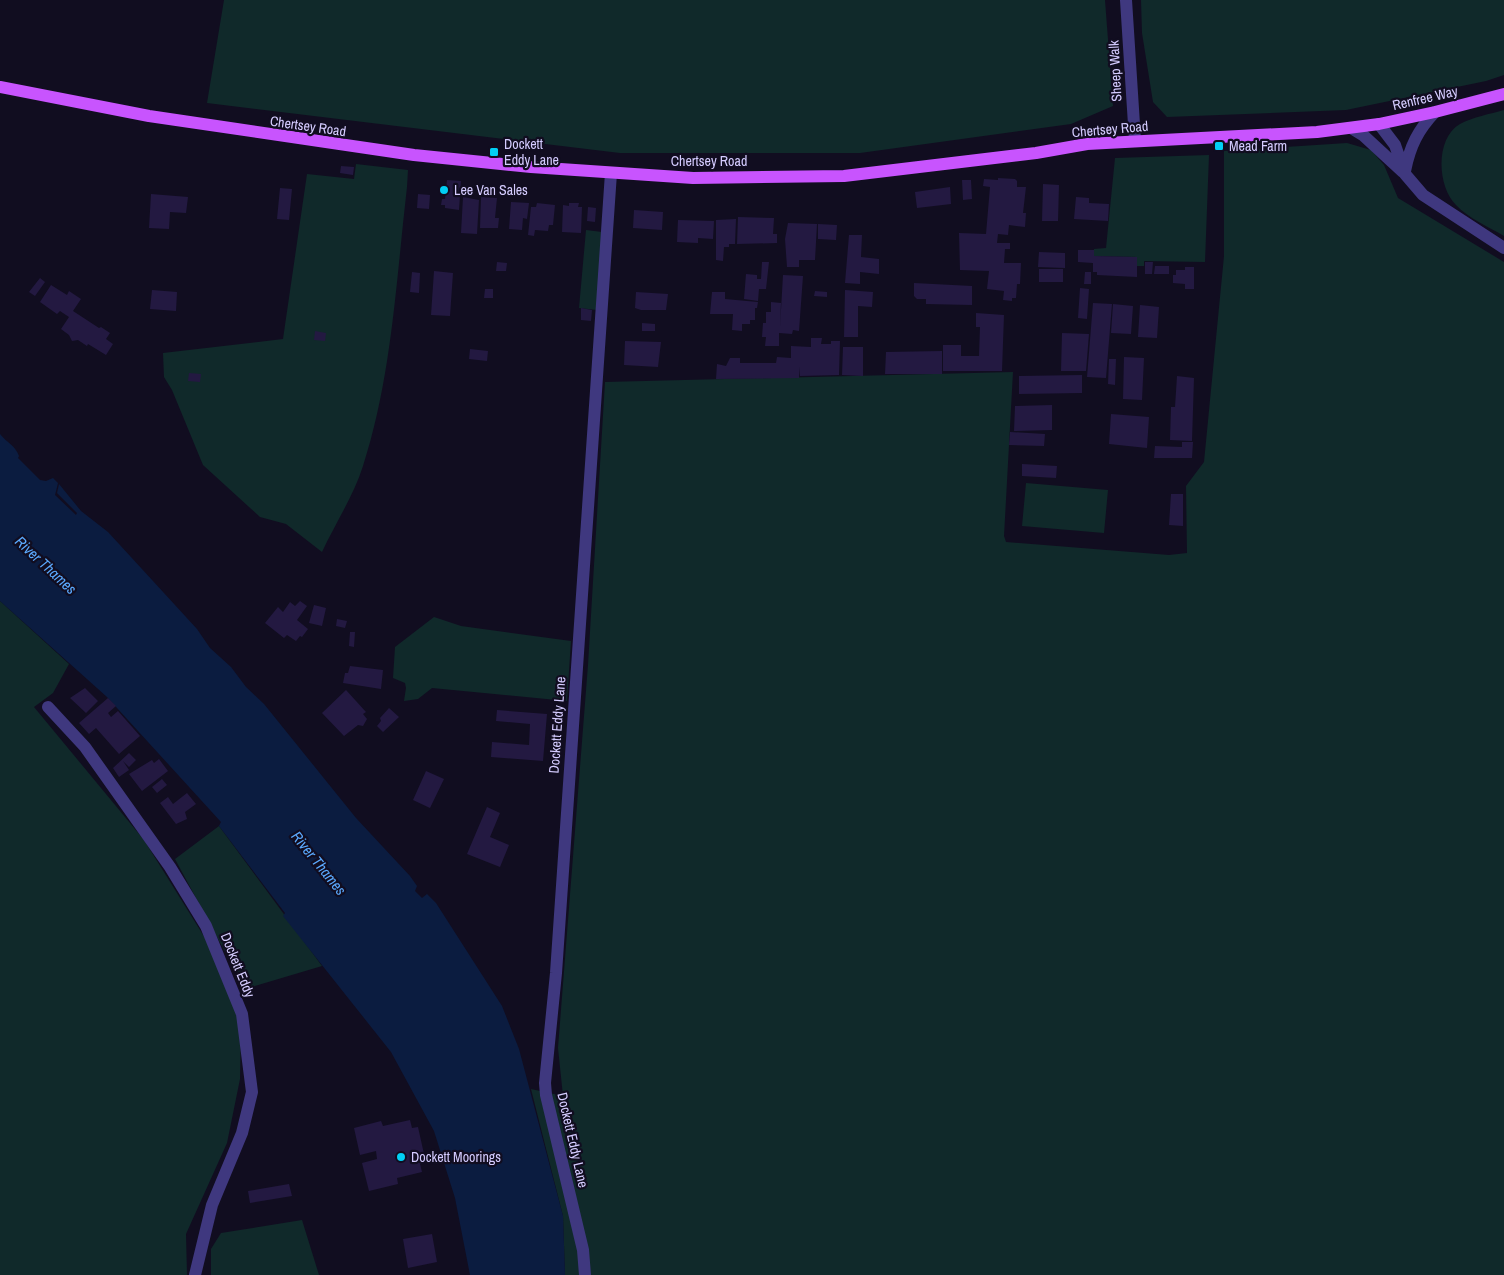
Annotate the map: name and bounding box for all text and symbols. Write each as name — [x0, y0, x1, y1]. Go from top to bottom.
street label: Sheep Walk — [1104, 40, 1126, 102]
street label: Renfree Way — [1391, 82, 1460, 114]
street label: Chertsey Road — [269, 112, 347, 140]
street label: Chertsey Road — [1071, 117, 1149, 141]
place label: Dockett Eddy Lane — [504, 135, 559, 169]
place label: Mead Farm — [1229, 137, 1287, 155]
marker: Mead Farm — [1213, 140, 1225, 152]
marker: Dockett Eddy Lane — [488, 146, 500, 158]
street label: Chertsey Road — [671, 152, 747, 170]
place label: Lee Van Sales — [454, 181, 528, 199]
marker: Lee Van Sales — [438, 184, 450, 196]
water label: River Thames — [11, 531, 81, 599]
street label: Dockett Eddy Lane — [545, 676, 569, 774]
water label: River Thames — [287, 826, 351, 900]
street label: Dockett Eddy — [217, 930, 259, 1000]
street label: Dockett Eddy Lane — [553, 1091, 593, 1189]
place label: Dockett Moorings — [411, 1148, 501, 1166]
marker: Dockett Moorings — [395, 1151, 407, 1163]

